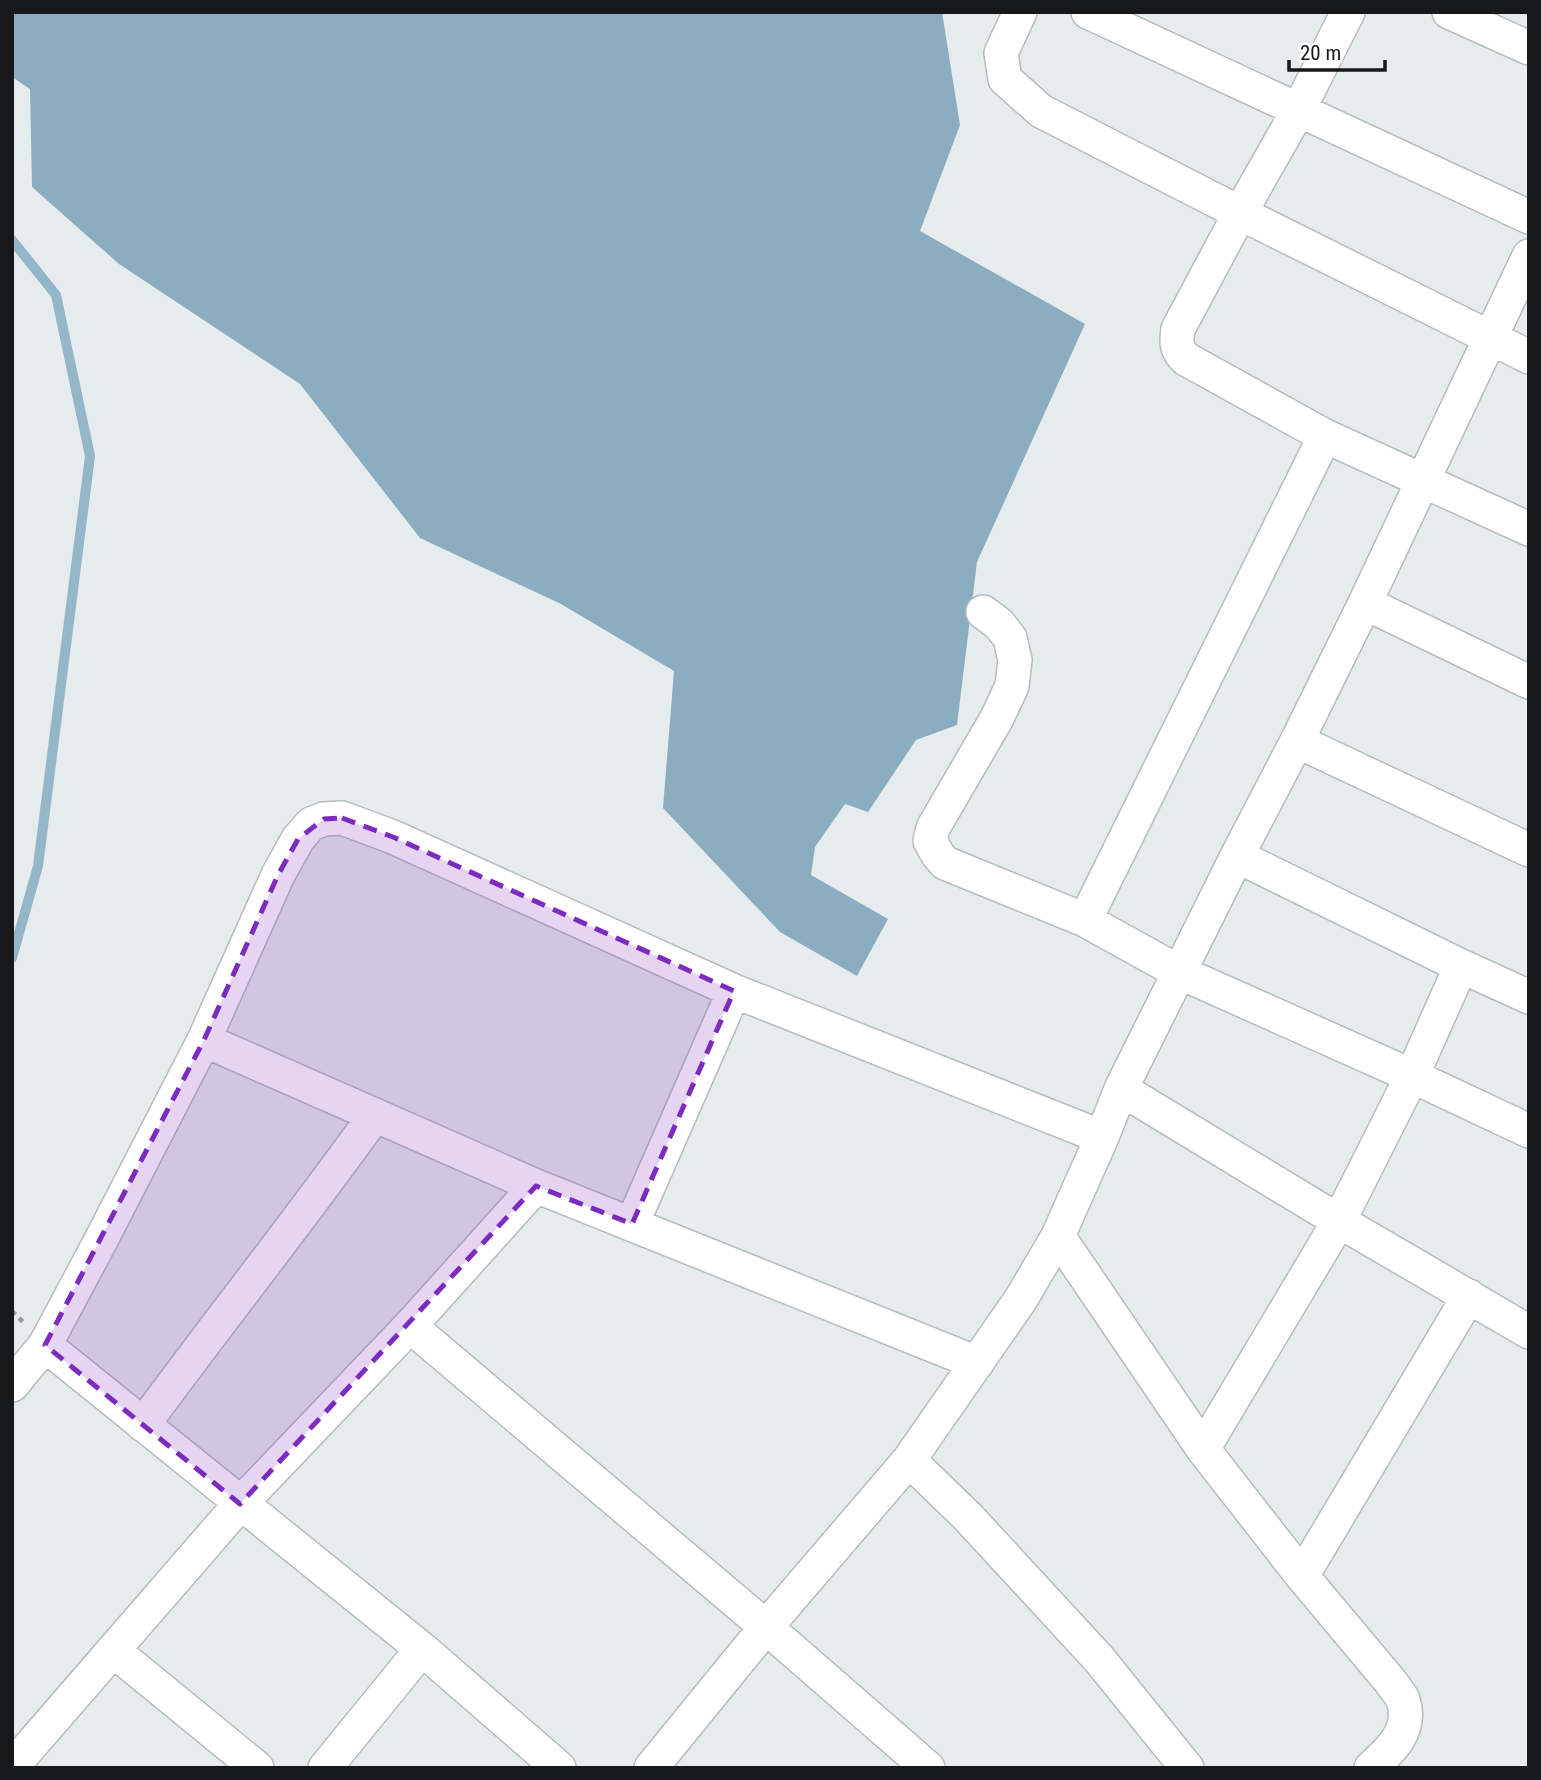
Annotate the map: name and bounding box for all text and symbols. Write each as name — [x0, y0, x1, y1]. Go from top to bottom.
scale bar — [1289, 28, 1385, 72]
text: 20 m — [1300, 41, 1341, 65]

